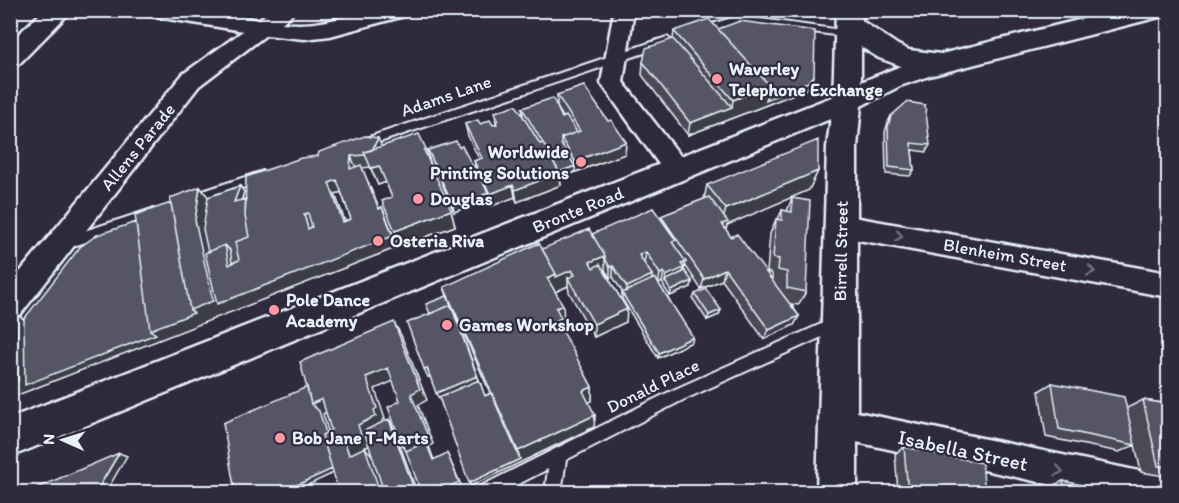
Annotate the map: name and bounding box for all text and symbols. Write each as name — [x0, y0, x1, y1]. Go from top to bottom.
place label: Waverley Telephone Exchange — [728, 58, 883, 101]
street label: Adams Lane — [398, 70, 494, 122]
marker: Waverley Telephone Exchange — [710, 72, 724, 86]
street label: Allens Parade — [96, 99, 180, 195]
place label: Worldwide Printing Solutions — [430, 141, 569, 184]
marker: Worldwide Printing Solutions — [574, 155, 588, 169]
street label: Bronte Road — [529, 182, 627, 238]
place label: Douglas — [430, 188, 493, 210]
marker: Douglas — [411, 192, 425, 206]
street label: Birrell Street — [829, 200, 853, 302]
one-way arrow — [894, 229, 904, 242]
place label: Osteria Riva — [390, 230, 484, 252]
street label: Blenheim Street — [942, 233, 1069, 277]
marker: Osteria Riva — [371, 234, 385, 248]
one-way arrow — [1086, 264, 1096, 277]
place label: Pole Dance Academy — [285, 289, 370, 332]
marker: Pole Dance Academy — [267, 303, 281, 317]
place label: Games Workshop — [459, 314, 594, 336]
marker: Games Workshop — [440, 318, 454, 332]
street label: Donald Place — [603, 354, 703, 418]
north arrow — [33, 410, 93, 470]
street label: Isabella Street — [896, 424, 1030, 476]
place label: Bob Jane T-Marts — [292, 427, 429, 449]
marker: Bob Jane T-Marts — [273, 431, 287, 445]
text: N — [39, 433, 58, 445]
one-way arrow — [1054, 464, 1064, 477]

